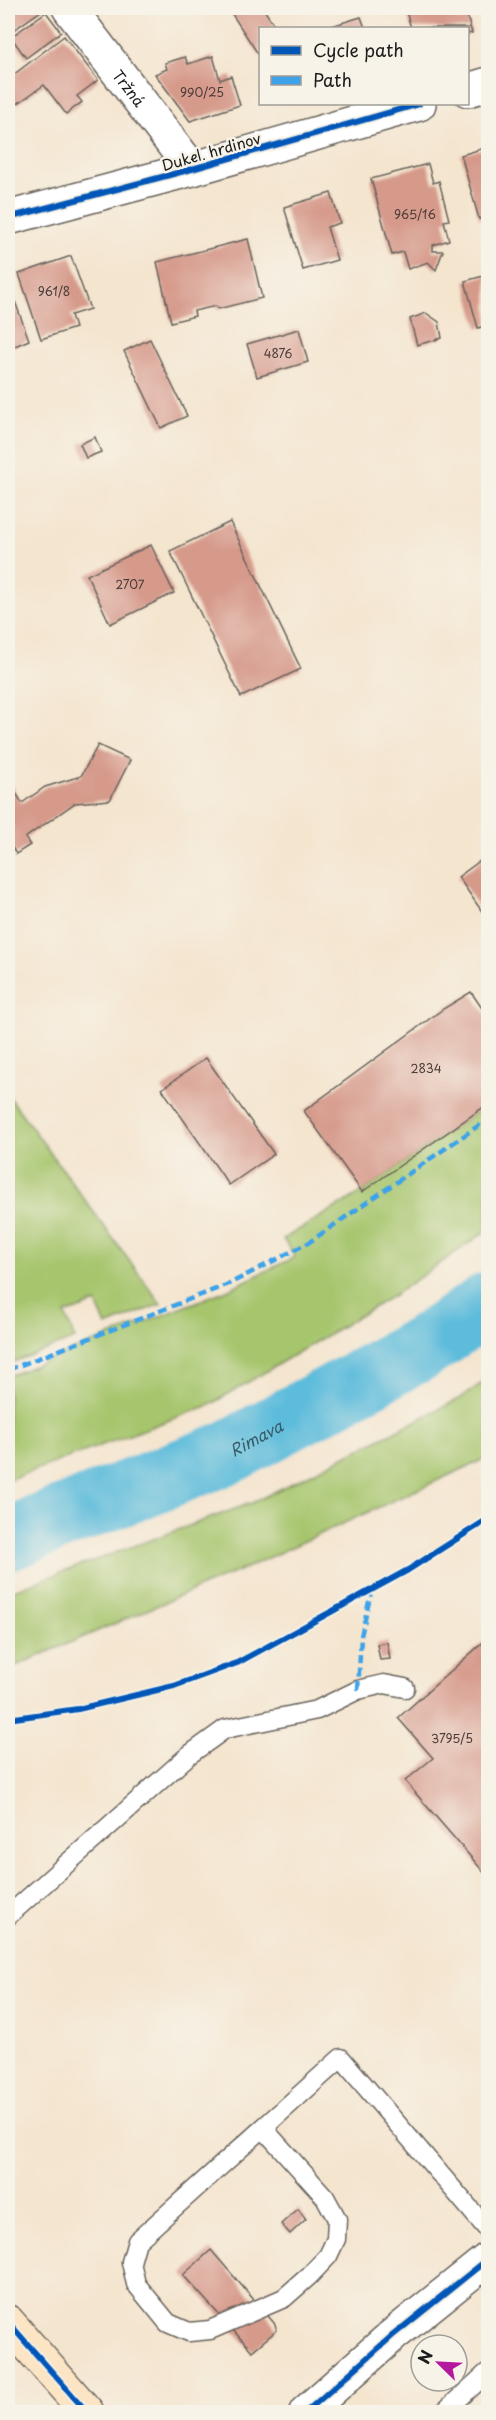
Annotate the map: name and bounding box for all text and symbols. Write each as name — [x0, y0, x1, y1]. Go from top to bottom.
legend — [259, 27, 469, 105]
text: Cycle path — [313, 36, 404, 63]
street label: Tržná — [108, 64, 152, 111]
text: Path — [313, 66, 352, 93]
house number: 990/25 — [180, 83, 224, 101]
street label: Dukel. hrdinov — [159, 126, 264, 176]
house number: 965/16 — [394, 205, 436, 223]
house number: 961/8 — [38, 282, 70, 300]
house number: 4876 — [264, 344, 292, 362]
house number: 2707 — [115, 575, 145, 593]
house number: 2834 — [410, 1059, 442, 1077]
water label: Rimava — [225, 1413, 288, 1462]
house number: 3795/5 — [431, 1729, 473, 1747]
north arrow — [409, 2333, 469, 2393]
text: N — [411, 2346, 438, 2367]

